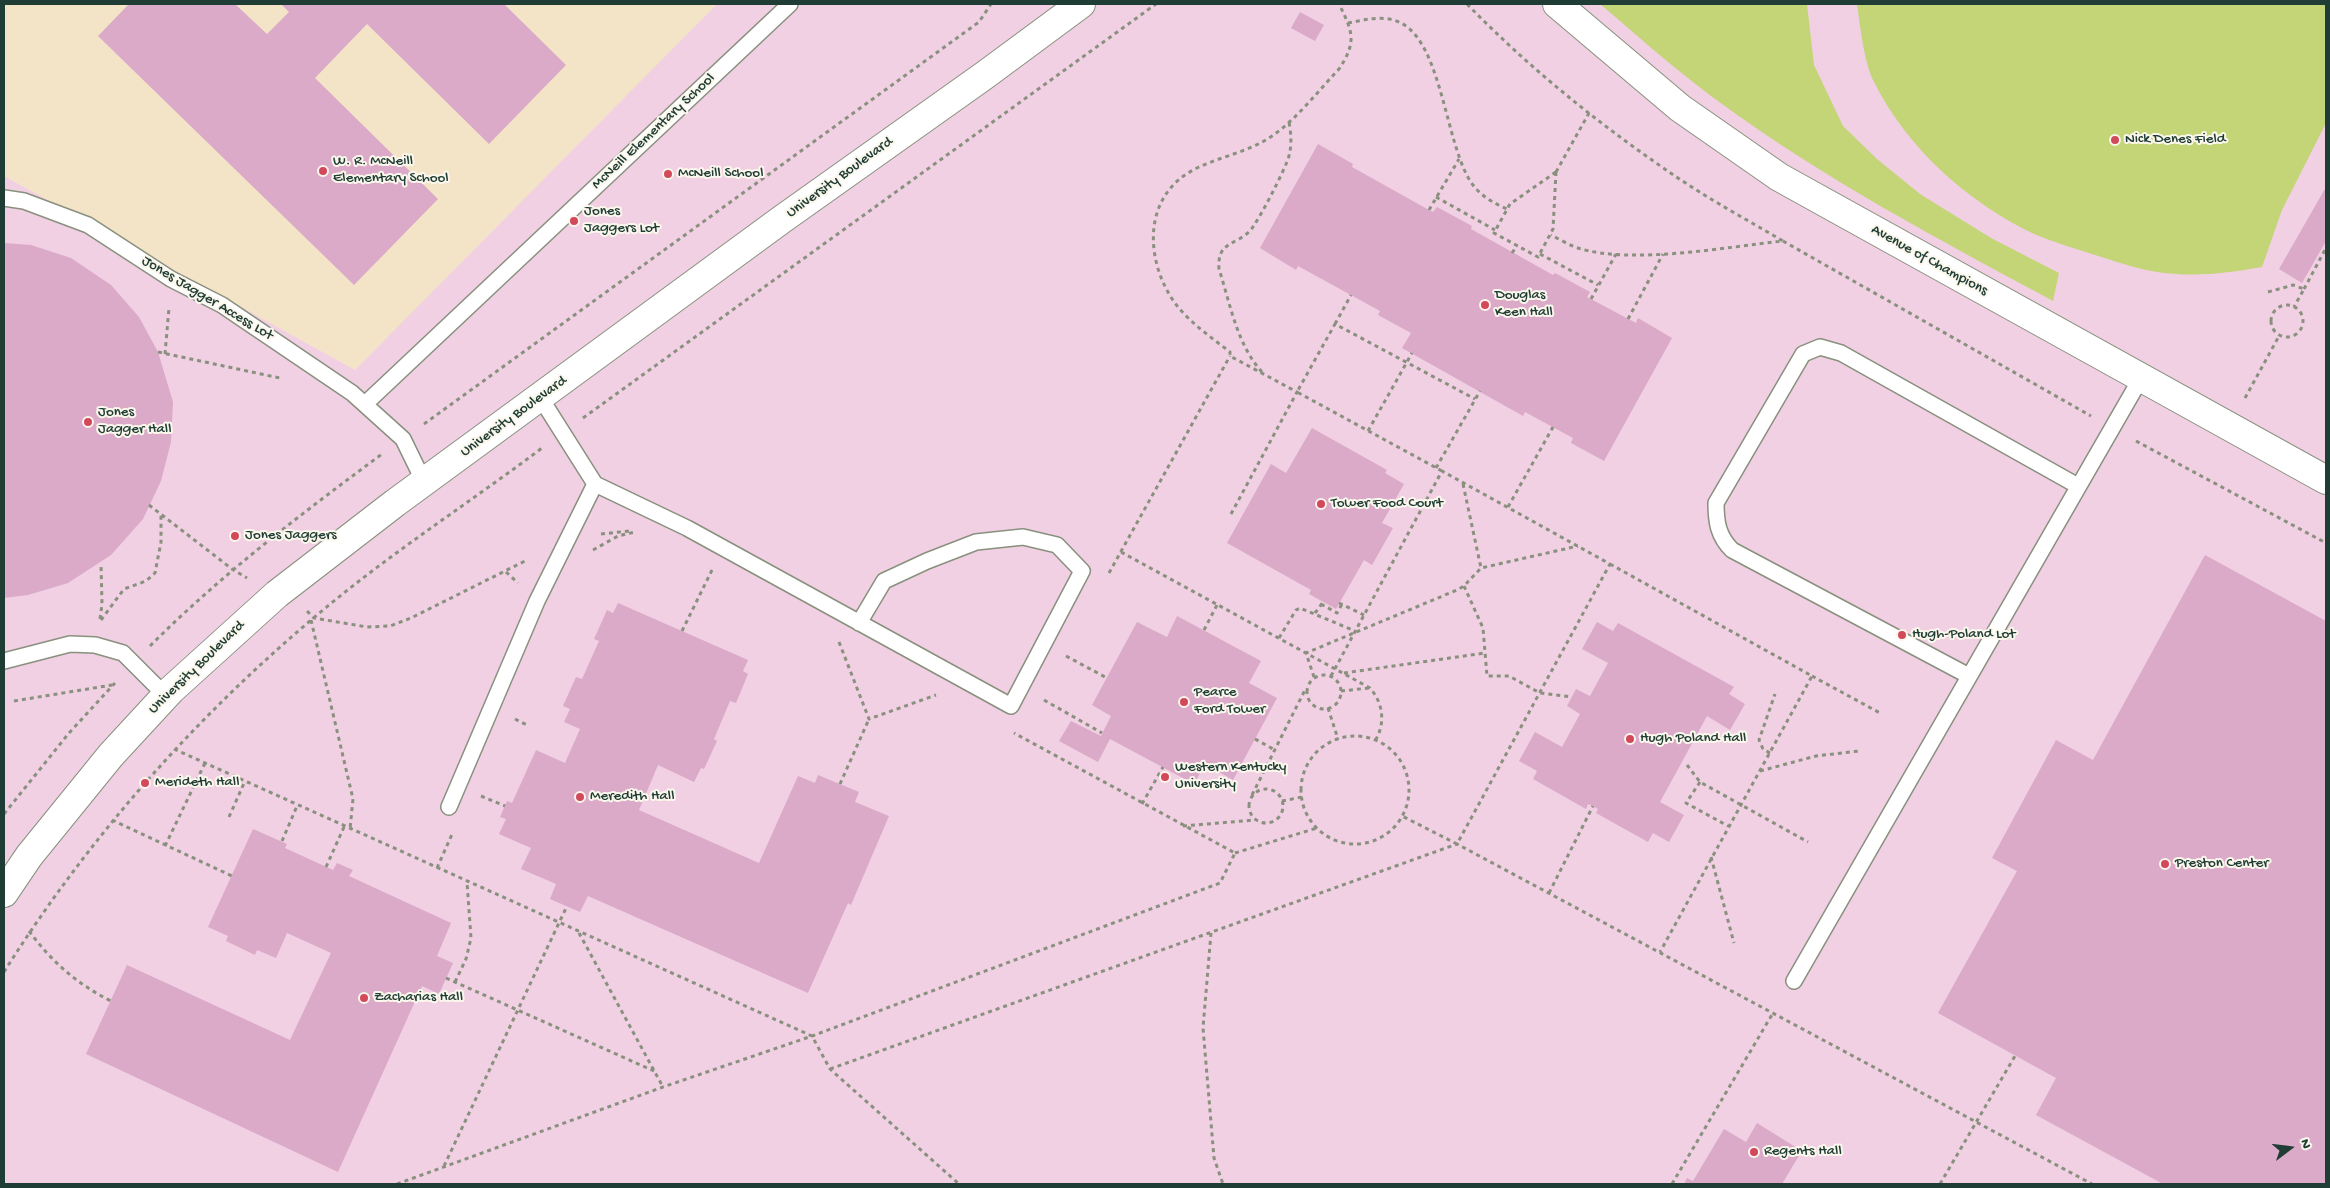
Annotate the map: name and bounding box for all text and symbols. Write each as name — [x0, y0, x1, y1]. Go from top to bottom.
street label: McNeill Elementary School — [589, 70, 719, 194]
place label: Nick Denes Field — [2125, 131, 2226, 149]
street label: University Boulevard — [783, 133, 897, 223]
marker: Nick Denes Field — [2109, 134, 2121, 146]
place label: W. R. McNeill Elementary School — [333, 153, 449, 188]
marker: W. R. McNeill Elementary School — [317, 165, 329, 177]
place label: McNeill School — [678, 165, 763, 183]
marker: McNeill School — [662, 168, 674, 180]
place label: Jones Jaggers Lot — [584, 203, 659, 238]
marker: Jones Jaggers Lot — [568, 215, 580, 227]
street label: Avenue of Champions — [1867, 221, 1991, 301]
street label: Jones Jagger Access Lot — [138, 253, 276, 345]
place label: Douglas Keen Hall — [1495, 287, 1553, 322]
marker: Douglas Keen Hall — [1479, 299, 1491, 311]
street label: University Boulevard — [457, 372, 571, 462]
place label: Jones Jagger Hall — [98, 404, 171, 439]
marker: Jones Jagger Hall — [82, 416, 94, 428]
place label: Tower Food Court — [1331, 495, 1443, 513]
marker: Tower Food Court — [1315, 498, 1327, 510]
place label: Jones Jaggers — [245, 527, 337, 545]
marker: Jones Jaggers — [229, 530, 241, 542]
street label: University Boulevard — [145, 617, 249, 719]
place label: Hugh-Poland Lot — [1912, 626, 2015, 644]
marker: Hugh-Poland Lot — [1896, 629, 1908, 641]
place label: Pearce Ford Tower — [1194, 684, 1265, 719]
marker: Pearce Ford Tower — [1178, 696, 1190, 708]
place label: Hugh Poland Hall — [1640, 730, 1746, 748]
marker: Hugh Poland Hall — [1624, 733, 1636, 745]
place label: Western Kentucky University — [1175, 759, 1286, 794]
marker: Western Kentucky University — [1159, 771, 1171, 783]
place label: Merideth Hall — [155, 774, 239, 792]
marker: Merideth Hall — [139, 777, 151, 789]
place label: Meredith Hall — [590, 788, 674, 806]
marker: Meredith Hall — [574, 791, 586, 803]
place label: Preston Center — [2175, 855, 2269, 873]
marker: Preston Center — [2159, 858, 2171, 870]
place label: Zacharias Hall — [374, 989, 463, 1007]
marker: Zacharias Hall — [358, 992, 370, 1004]
north arrow — [2265, 1123, 2315, 1173]
text: N — [2296, 1137, 2314, 1151]
place label: Regents Hall — [1764, 1143, 1842, 1161]
marker: Regents Hall — [1748, 1146, 1760, 1158]

